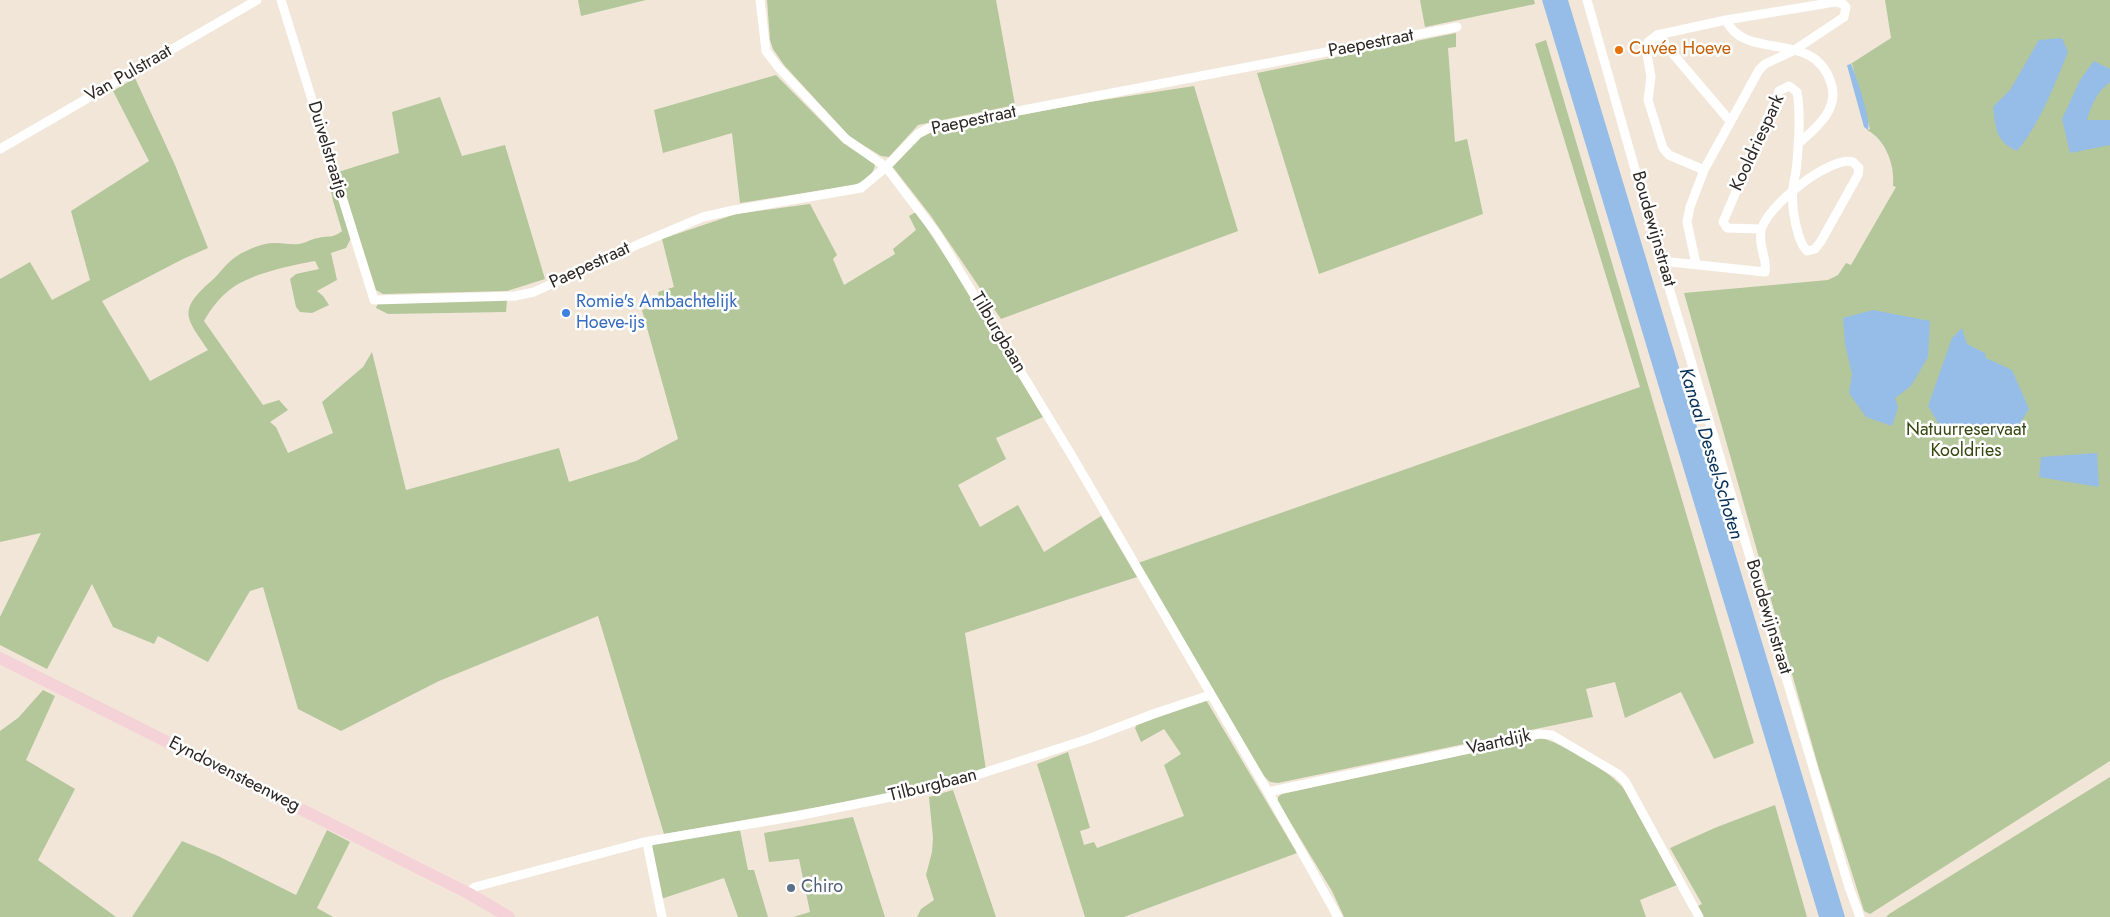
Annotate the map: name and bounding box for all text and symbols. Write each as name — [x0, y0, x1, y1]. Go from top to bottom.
street label: Paepestraat — [1327, 25, 1415, 63]
place label: Cuvée Hoeve — [1629, 39, 1731, 61]
street label: Van Pulstraat — [82, 41, 176, 107]
marker: Cuvée Hoeve — [1613, 44, 1625, 56]
street label: Kooldriespark — [1726, 91, 1790, 195]
street label: Duivelstraatje — [302, 99, 352, 201]
street label: Paepestraat — [930, 101, 1018, 141]
street label: Boudewijnstraat — [1626, 169, 1680, 289]
street label: Paepestraat — [546, 238, 634, 294]
street label: Tilburgbaan — [966, 289, 1030, 377]
place label: Romie's Ambachtelijk Hoeve-ijs — [576, 292, 737, 334]
marker: Romie's Ambachtelijk Hoeve-ijs — [560, 307, 572, 319]
water label: Kanaal Dessel-Schoten — [1673, 365, 1747, 543]
park label: Natuurreservaat Kooldries — [1906, 420, 2026, 462]
street label: Boudewijnstraat — [1740, 557, 1796, 677]
street label: Vaartdijk — [1465, 726, 1533, 760]
street label: Eyndovensteenweg — [165, 733, 303, 817]
street label: Tilburgbaan — [887, 765, 979, 807]
place label: Chiro — [801, 877, 843, 899]
marker: Chiro — [785, 882, 797, 894]

